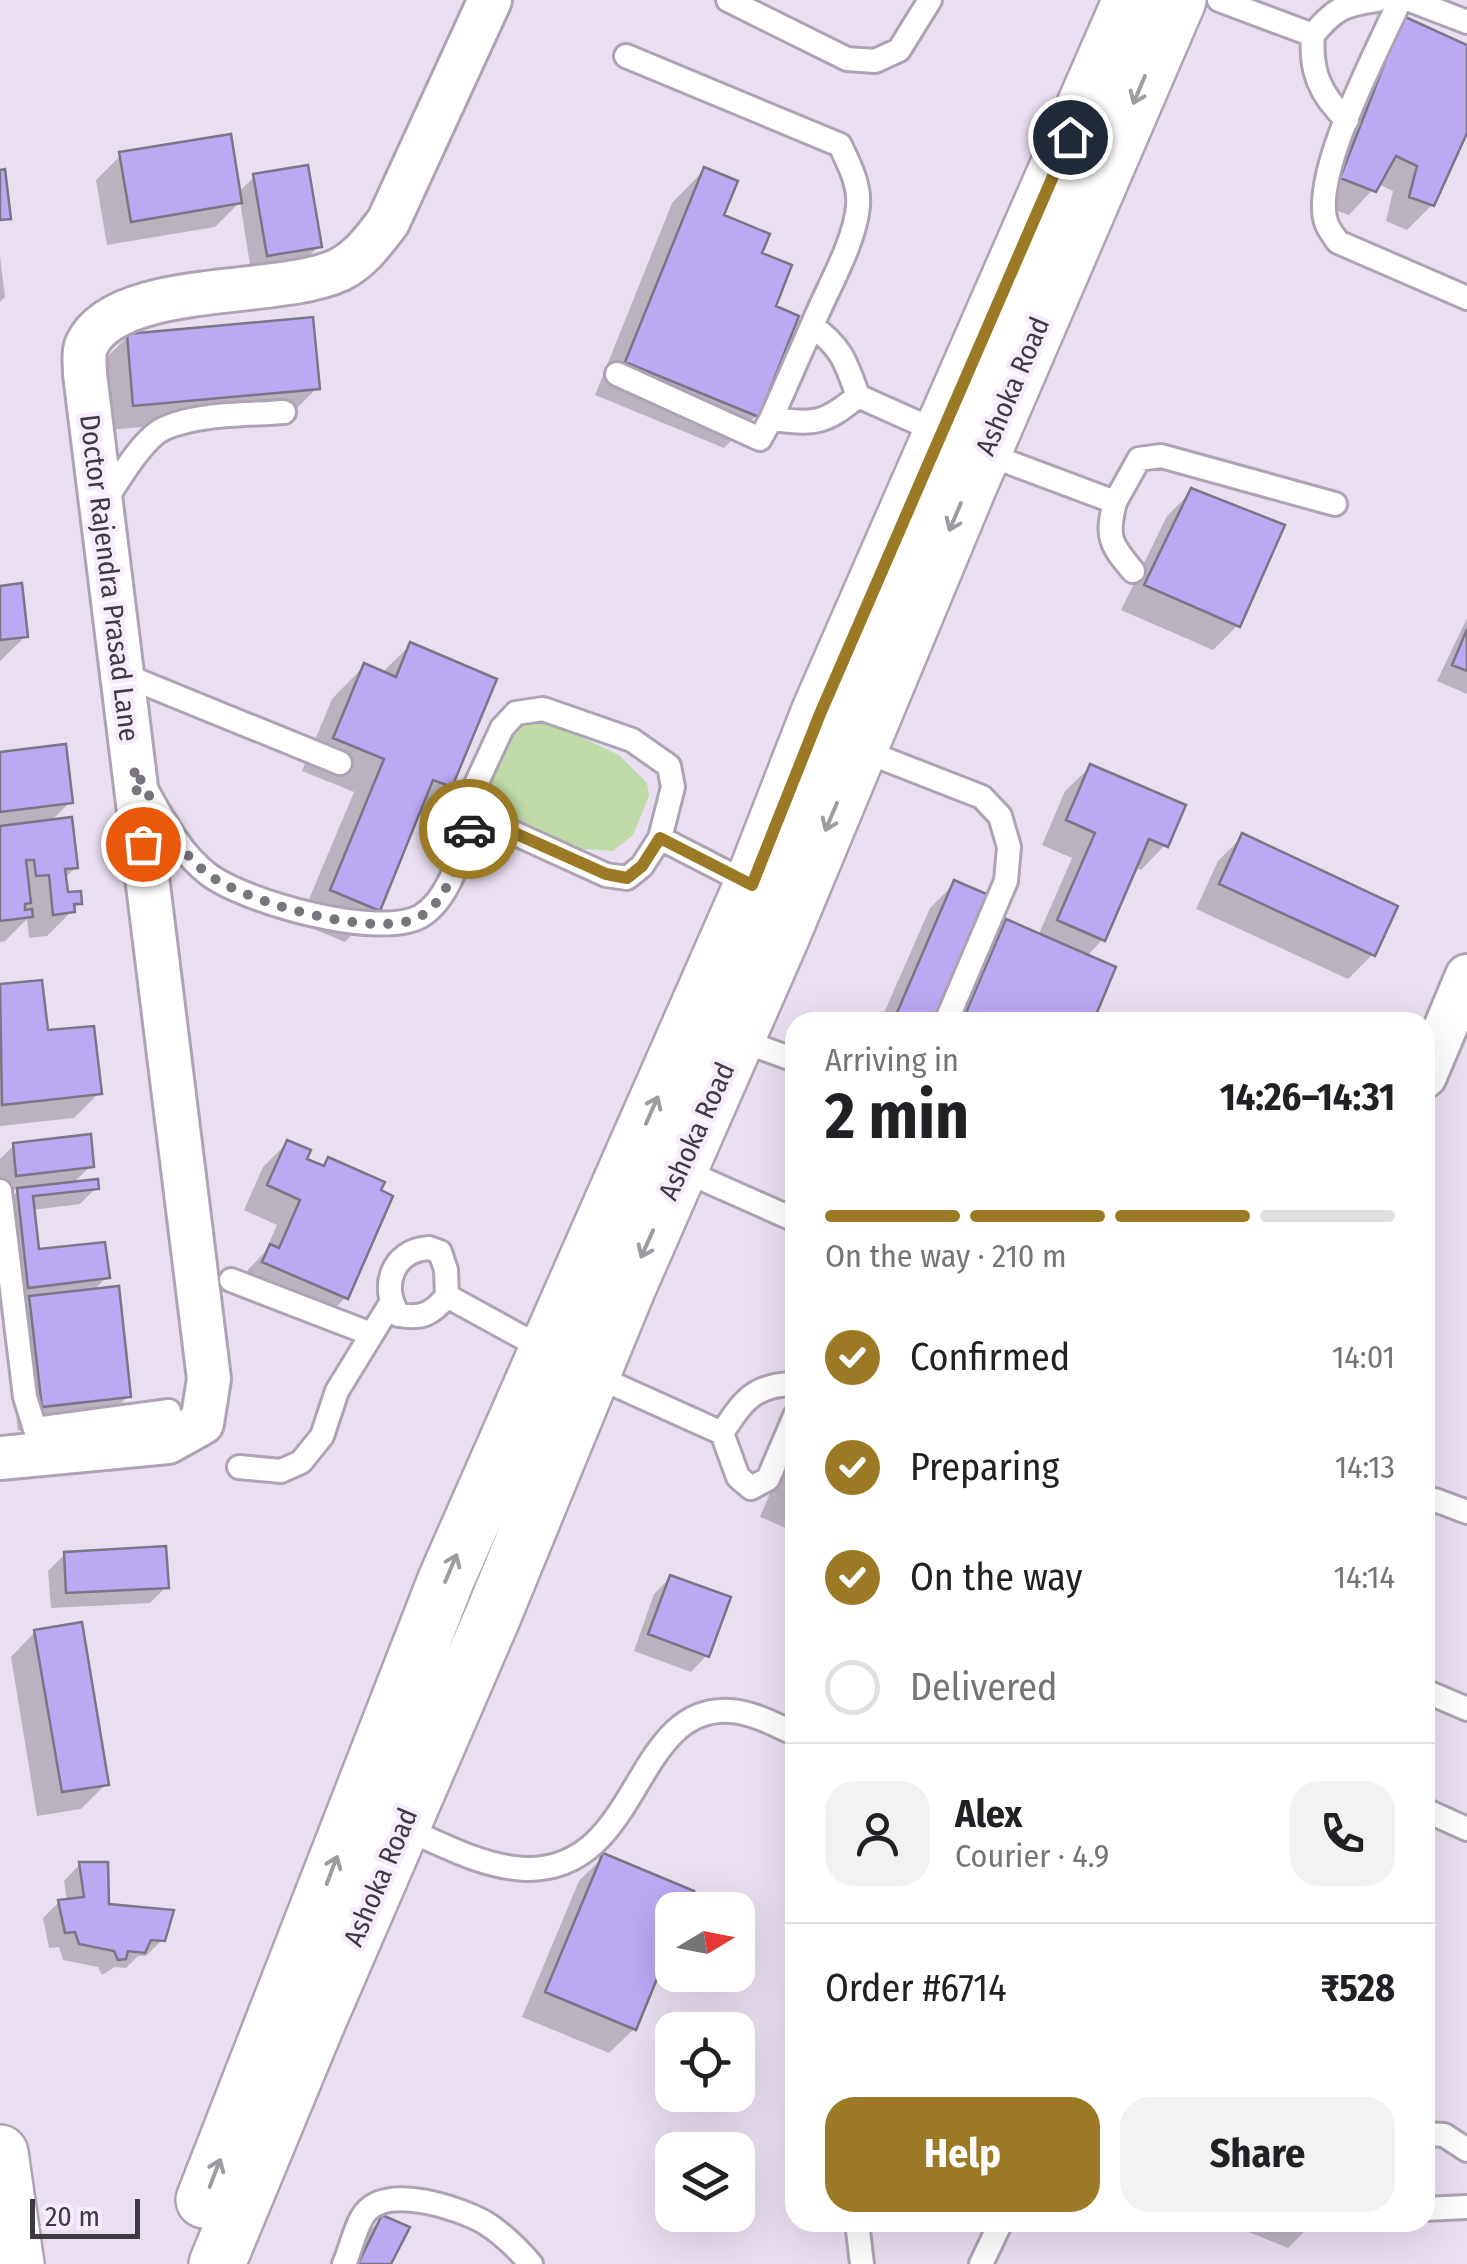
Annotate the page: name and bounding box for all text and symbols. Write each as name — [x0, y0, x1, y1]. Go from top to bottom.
one-way arrow — [1129, 74, 1147, 105]
pin — [1028, 95, 1113, 180]
icon: home — [1043, 110, 1098, 165]
street label: Ashoka Road — [969, 312, 1056, 460]
street label: Doctor Rajendra Prasad Lane — [73, 413, 146, 743]
one-way arrow — [945, 501, 963, 532]
courier — [419, 779, 519, 879]
one-way arrow — [821, 801, 839, 832]
pin — [101, 802, 186, 887]
icon: car — [442, 802, 497, 857]
icon: bag — [116, 817, 171, 872]
text: Arriving in — [825, 1041, 959, 1079]
street label: Ashoka Road — [651, 1057, 741, 1205]
text: 14:26–14:31 — [1220, 1074, 1395, 1120]
text: 2 min — [825, 1077, 969, 1155]
one-way arrow — [644, 1095, 662, 1126]
one-way arrow — [637, 1228, 655, 1259]
text: On the way · 210 m — [825, 1237, 1067, 1275]
icon: check — [825, 1330, 880, 1385]
text: Confirmed — [910, 1334, 1070, 1380]
text: 14:01 — [1332, 1338, 1395, 1376]
icon: check — [825, 1440, 880, 1495]
text: Preparing — [910, 1444, 1059, 1490]
text: 14:13 — [1335, 1448, 1395, 1486]
icon: check — [825, 1550, 880, 1605]
one-way arrow — [443, 1553, 461, 1584]
text: On the way — [910, 1554, 1082, 1600]
text: 14:14 — [1334, 1558, 1395, 1596]
text: Delivered — [910, 1664, 1057, 1710]
button: person — [825, 1781, 930, 1886]
button: phone — [1290, 1781, 1395, 1886]
text: Alex — [955, 1791, 1022, 1837]
street label: Ashoka Road — [337, 1803, 424, 1951]
text: Courier · 4.9 — [955, 1837, 1109, 1875]
one-way arrow — [324, 1855, 342, 1886]
north arrow — [655, 1892, 755, 1992]
map controls — [655, 1892, 755, 2232]
text: Order #6714 — [825, 1965, 1007, 2011]
text: ₹528 — [1321, 1965, 1395, 2011]
button: locate — [655, 2012, 755, 2112]
button: Help — [825, 2097, 1100, 2212]
button: Share — [1120, 2097, 1395, 2212]
button: layers — [655, 2132, 755, 2232]
one-way arrow — [207, 2158, 225, 2189]
scale bar — [30, 2194, 140, 2238]
text: 20 m — [45, 2200, 100, 2233]

